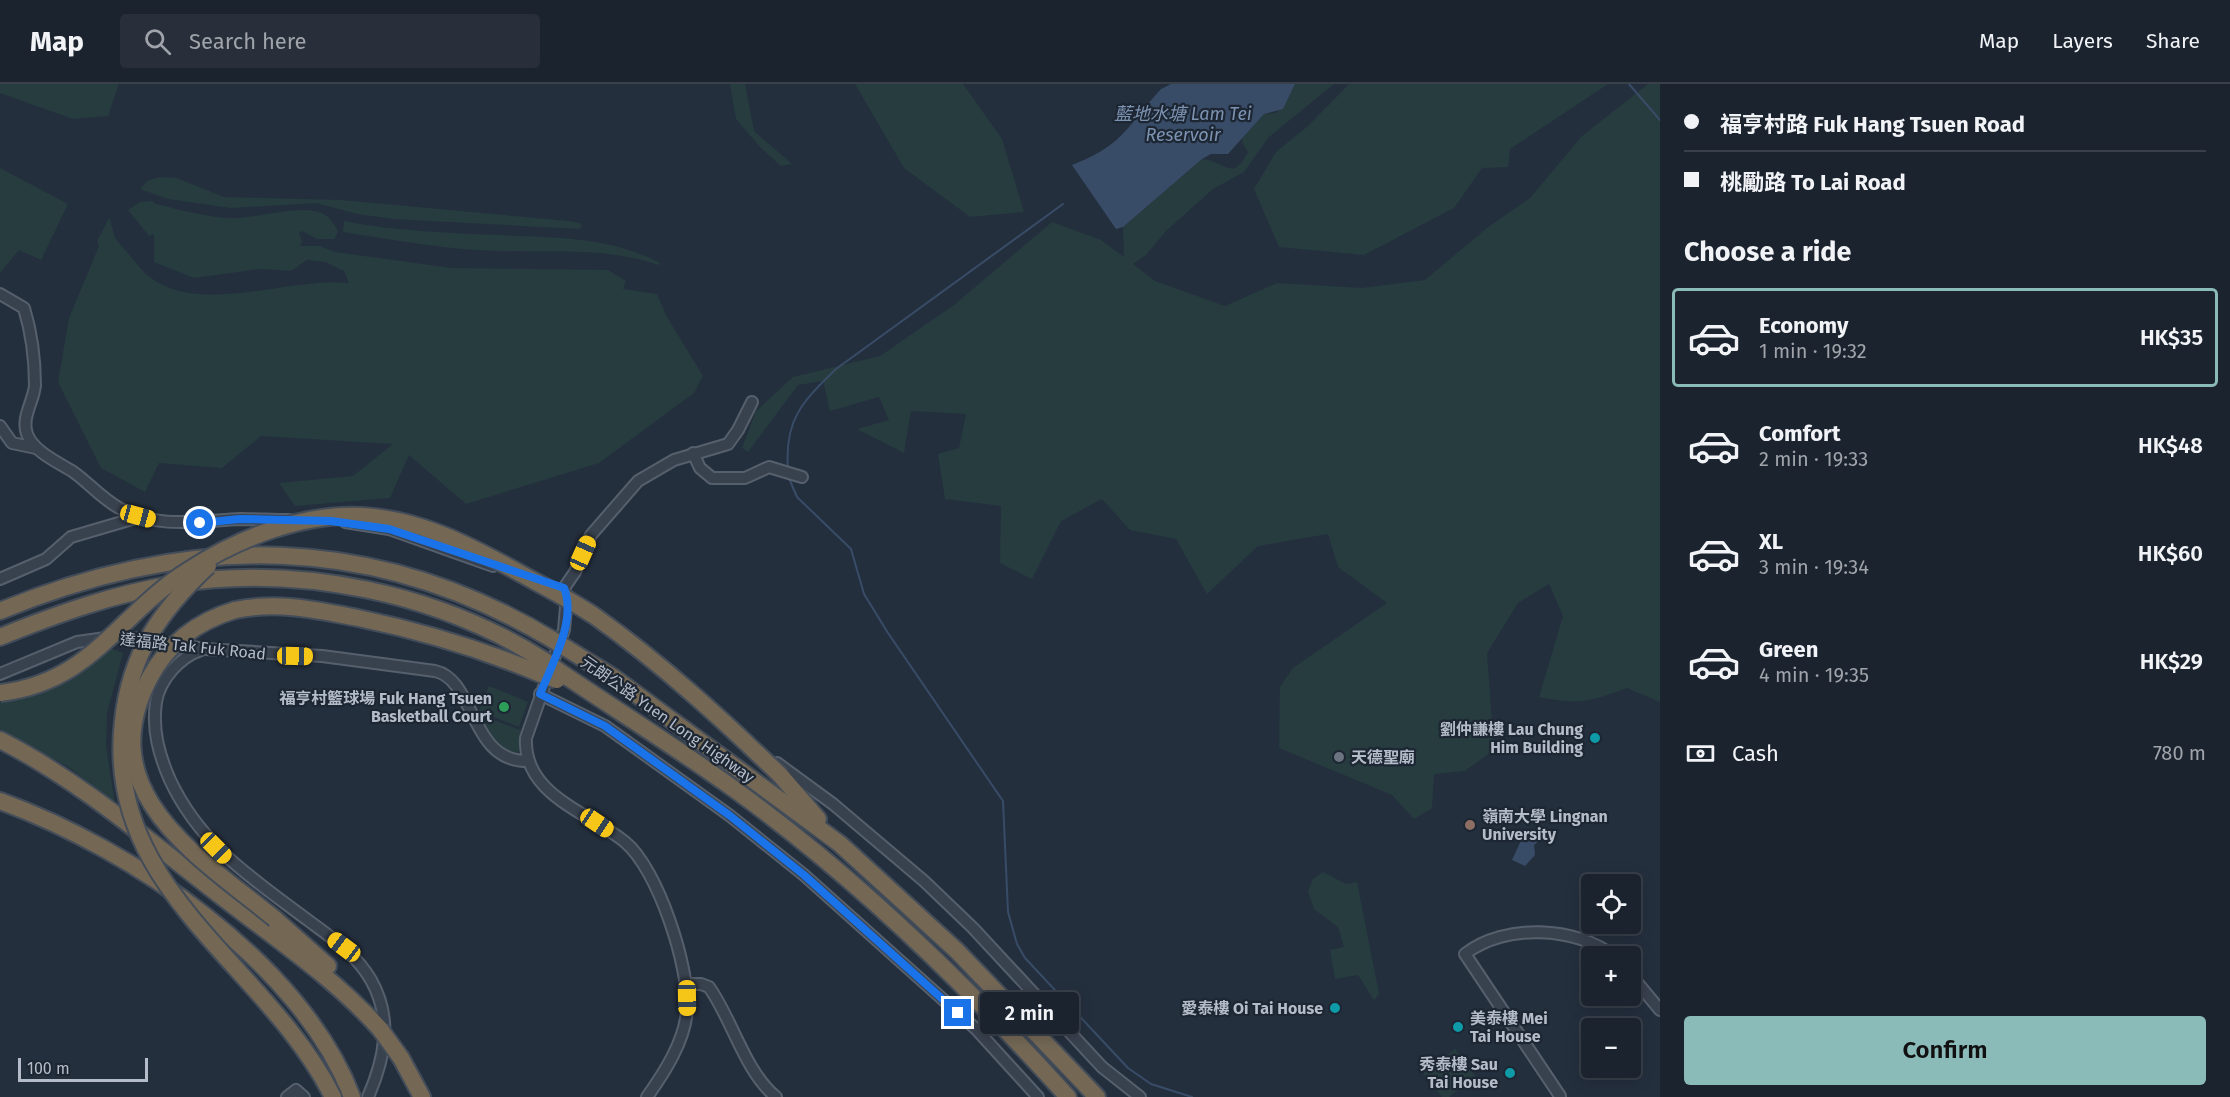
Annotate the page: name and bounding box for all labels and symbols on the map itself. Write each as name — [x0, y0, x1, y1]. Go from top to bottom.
water label: 藍地水塘 Lam Tei Reservoir — [1114, 103, 1252, 146]
car — [118, 503, 158, 529]
route start — [186, 509, 213, 536]
car — [567, 533, 599, 573]
street label: 達福路 Tak Fuk Road — [119, 629, 267, 664]
car — [277, 647, 313, 665]
street label: 元朗公路 Yuen Long Highway — [577, 652, 758, 787]
place label: 福亨村籃球場 Fuk Hang Tsuen Basketball Court — [279, 689, 493, 726]
marker: 福亨村籃球場 Fuk Hang Tsuen Basketball Court — [497, 700, 511, 714]
place label: 劉仲謙樓 Lau Chung Him Building — [1440, 720, 1583, 757]
marker: 劉仲謙樓 Lau Chung Him Building — [1588, 731, 1602, 745]
place label: 天德聖廟 — [1351, 748, 1415, 767]
marker: 天德聖廟 — [1332, 750, 1346, 764]
car — [577, 805, 617, 841]
place label: 嶺南大學 Lingnan University — [1482, 807, 1608, 844]
marker: 嶺南大學 Lingnan University — [1463, 818, 1477, 832]
car — [197, 829, 235, 867]
car — [324, 929, 364, 965]
car — [678, 980, 696, 1016]
callout: 2 min — [979, 992, 1078, 1034]
route end — [944, 999, 971, 1026]
place label: 愛泰樓 Oi Tai House — [1181, 999, 1323, 1018]
marker: 愛泰樓 Oi Tai House — [1328, 1001, 1342, 1015]
place label: 美泰樓 Mei Tai House — [1470, 1009, 1548, 1046]
marker: 美泰樓 Mei Tai House — [1451, 1020, 1465, 1034]
scale bar — [18, 1055, 148, 1082]
place label: 秀泰樓 Sau Tai House — [1419, 1055, 1498, 1092]
marker: 秀泰樓 Sau Tai House — [1503, 1066, 1517, 1080]

